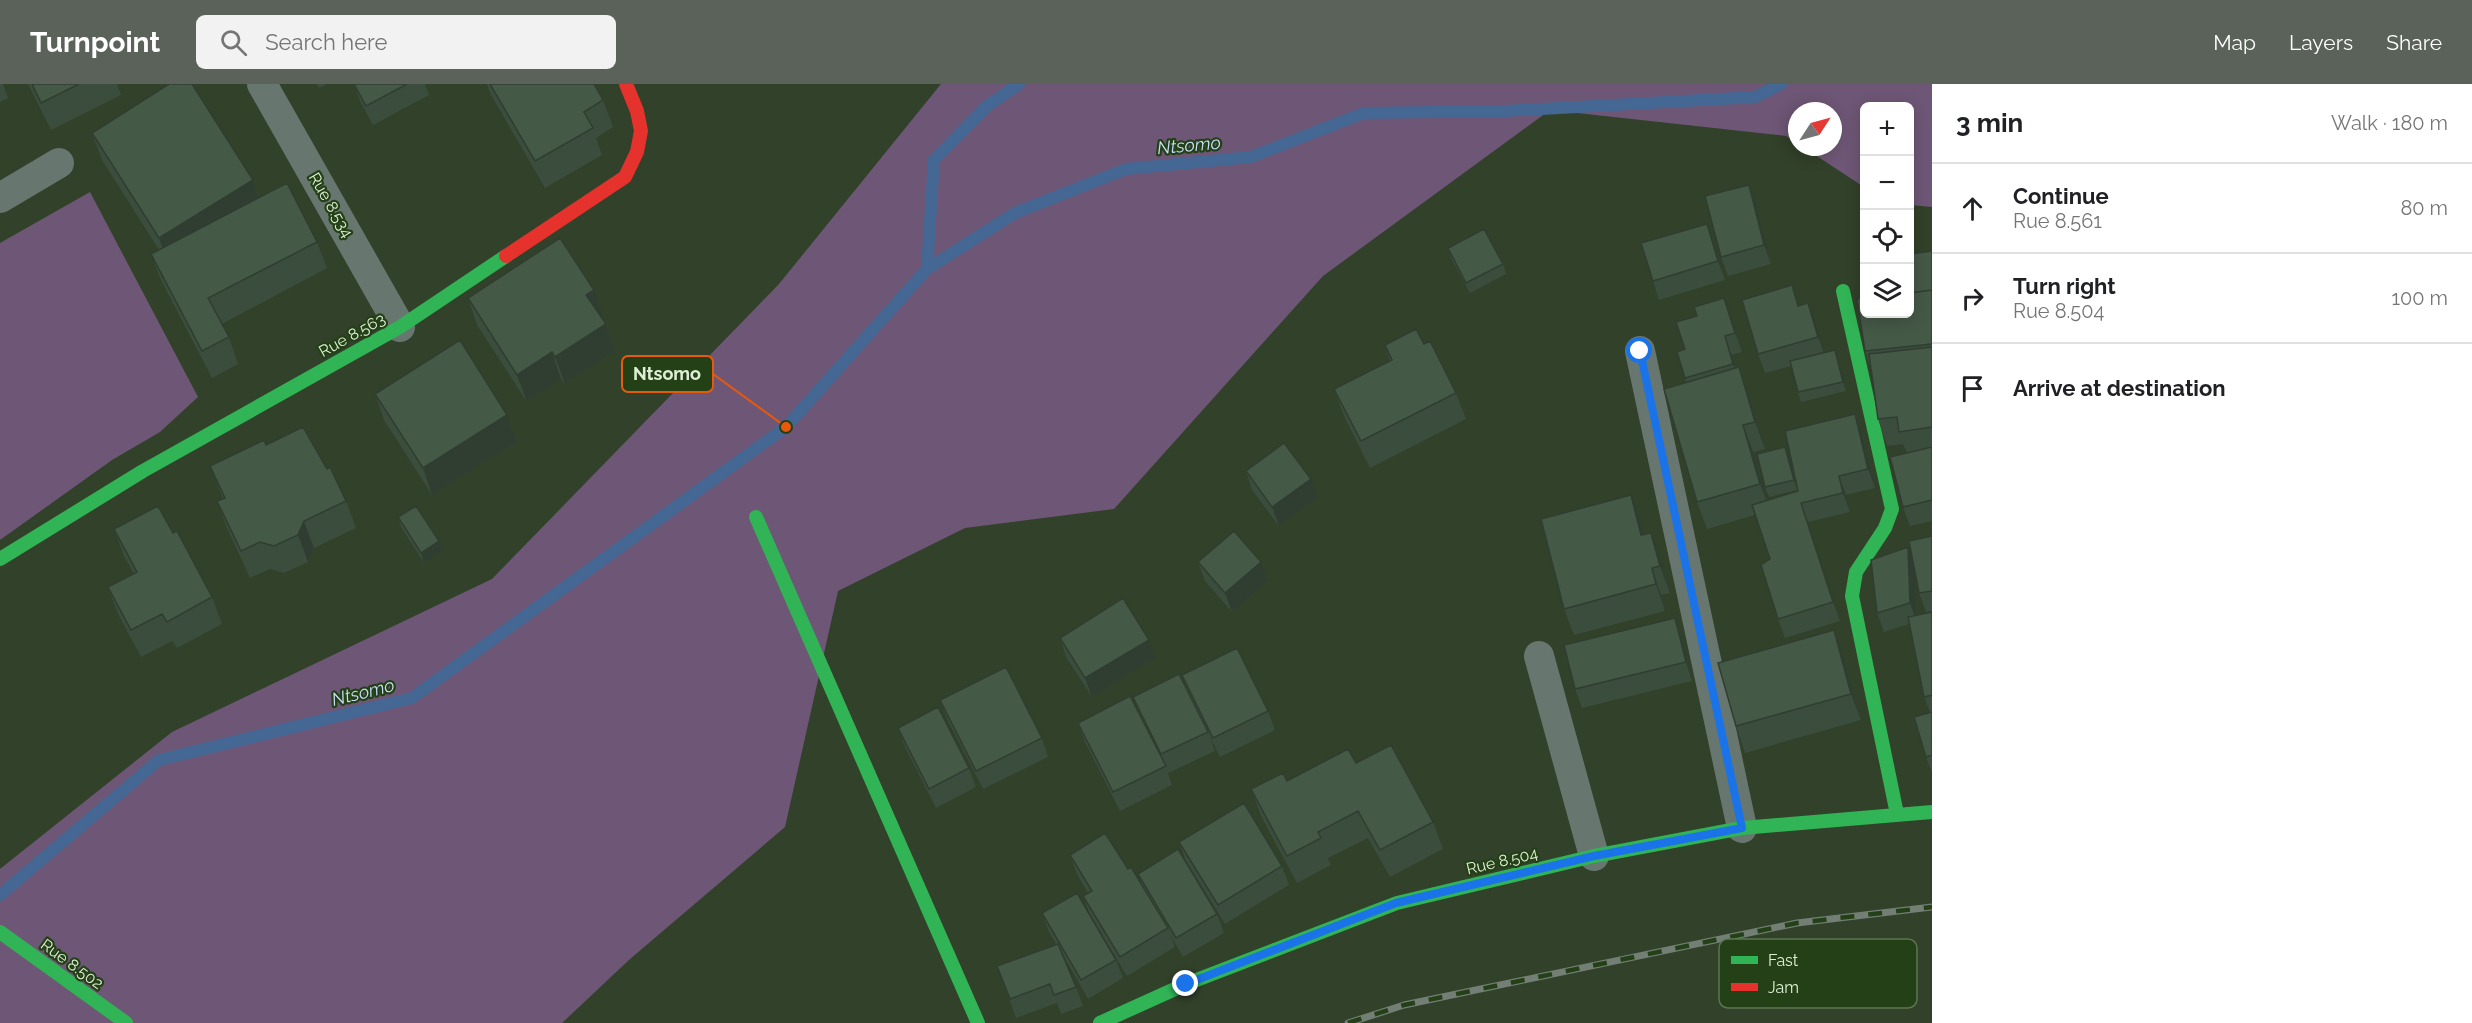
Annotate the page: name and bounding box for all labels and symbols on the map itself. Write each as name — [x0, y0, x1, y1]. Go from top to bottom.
north arrow — [1788, 102, 1842, 156]
water label: Ntsomo — [1156, 132, 1222, 158]
street label: Rue 8.534 — [305, 169, 357, 241]
street label: Rue 8.563 — [316, 309, 388, 361]
route start — [1626, 337, 1652, 363]
callout: Ntsomo — [622, 356, 713, 392]
text: Ntsomo — [633, 363, 701, 384]
water label: Ntsomo — [330, 674, 396, 710]
street label: Rue 8.504 — [1464, 843, 1540, 878]
street label: Rue 8.502 — [37, 935, 107, 993]
legend — [1719, 939, 1917, 1008]
text: Fast — [1768, 951, 1799, 970]
route end — [1172, 970, 1198, 996]
text: Jam — [1768, 978, 1799, 997]

